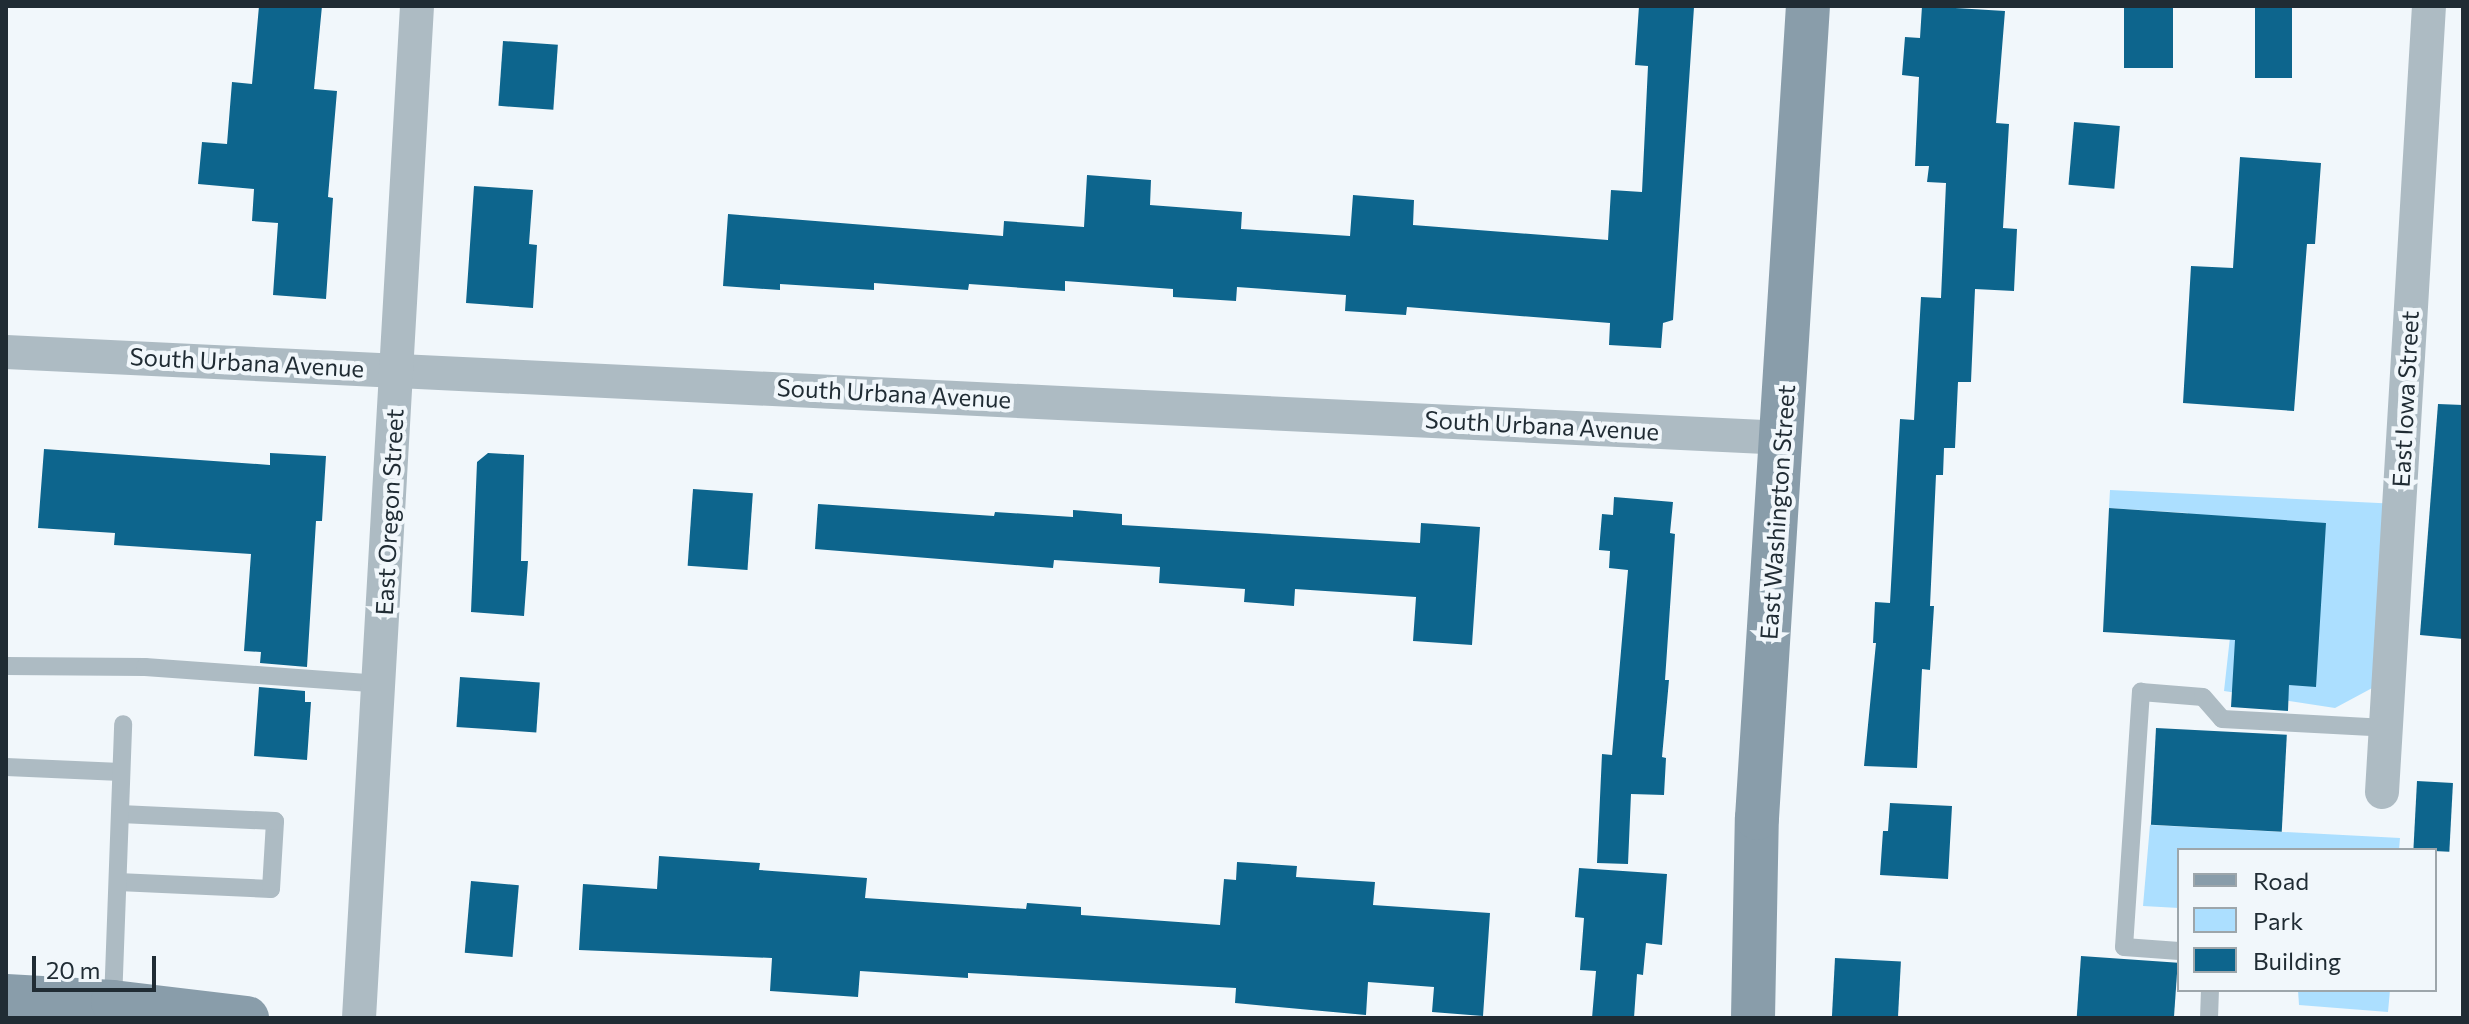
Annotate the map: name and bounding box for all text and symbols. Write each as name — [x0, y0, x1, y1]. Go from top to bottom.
street label: East Iowa Street — [2386, 310, 2424, 488]
street label: South Urbana Avenue — [129, 341, 365, 383]
street label: South Urbana Avenue — [776, 372, 1012, 414]
street label: East Washington Street — [1754, 383, 1800, 641]
street label: South Urbana Avenue — [1424, 404, 1660, 446]
street label: East Oregon Street — [369, 408, 409, 616]
legend — [2177, 848, 2437, 992]
text: Road — [2253, 866, 2309, 895]
text: Park — [2253, 906, 2303, 935]
scale bar — [36, 940, 160, 990]
text: Building — [2253, 946, 2341, 975]
text: 20 m — [46, 955, 100, 984]

